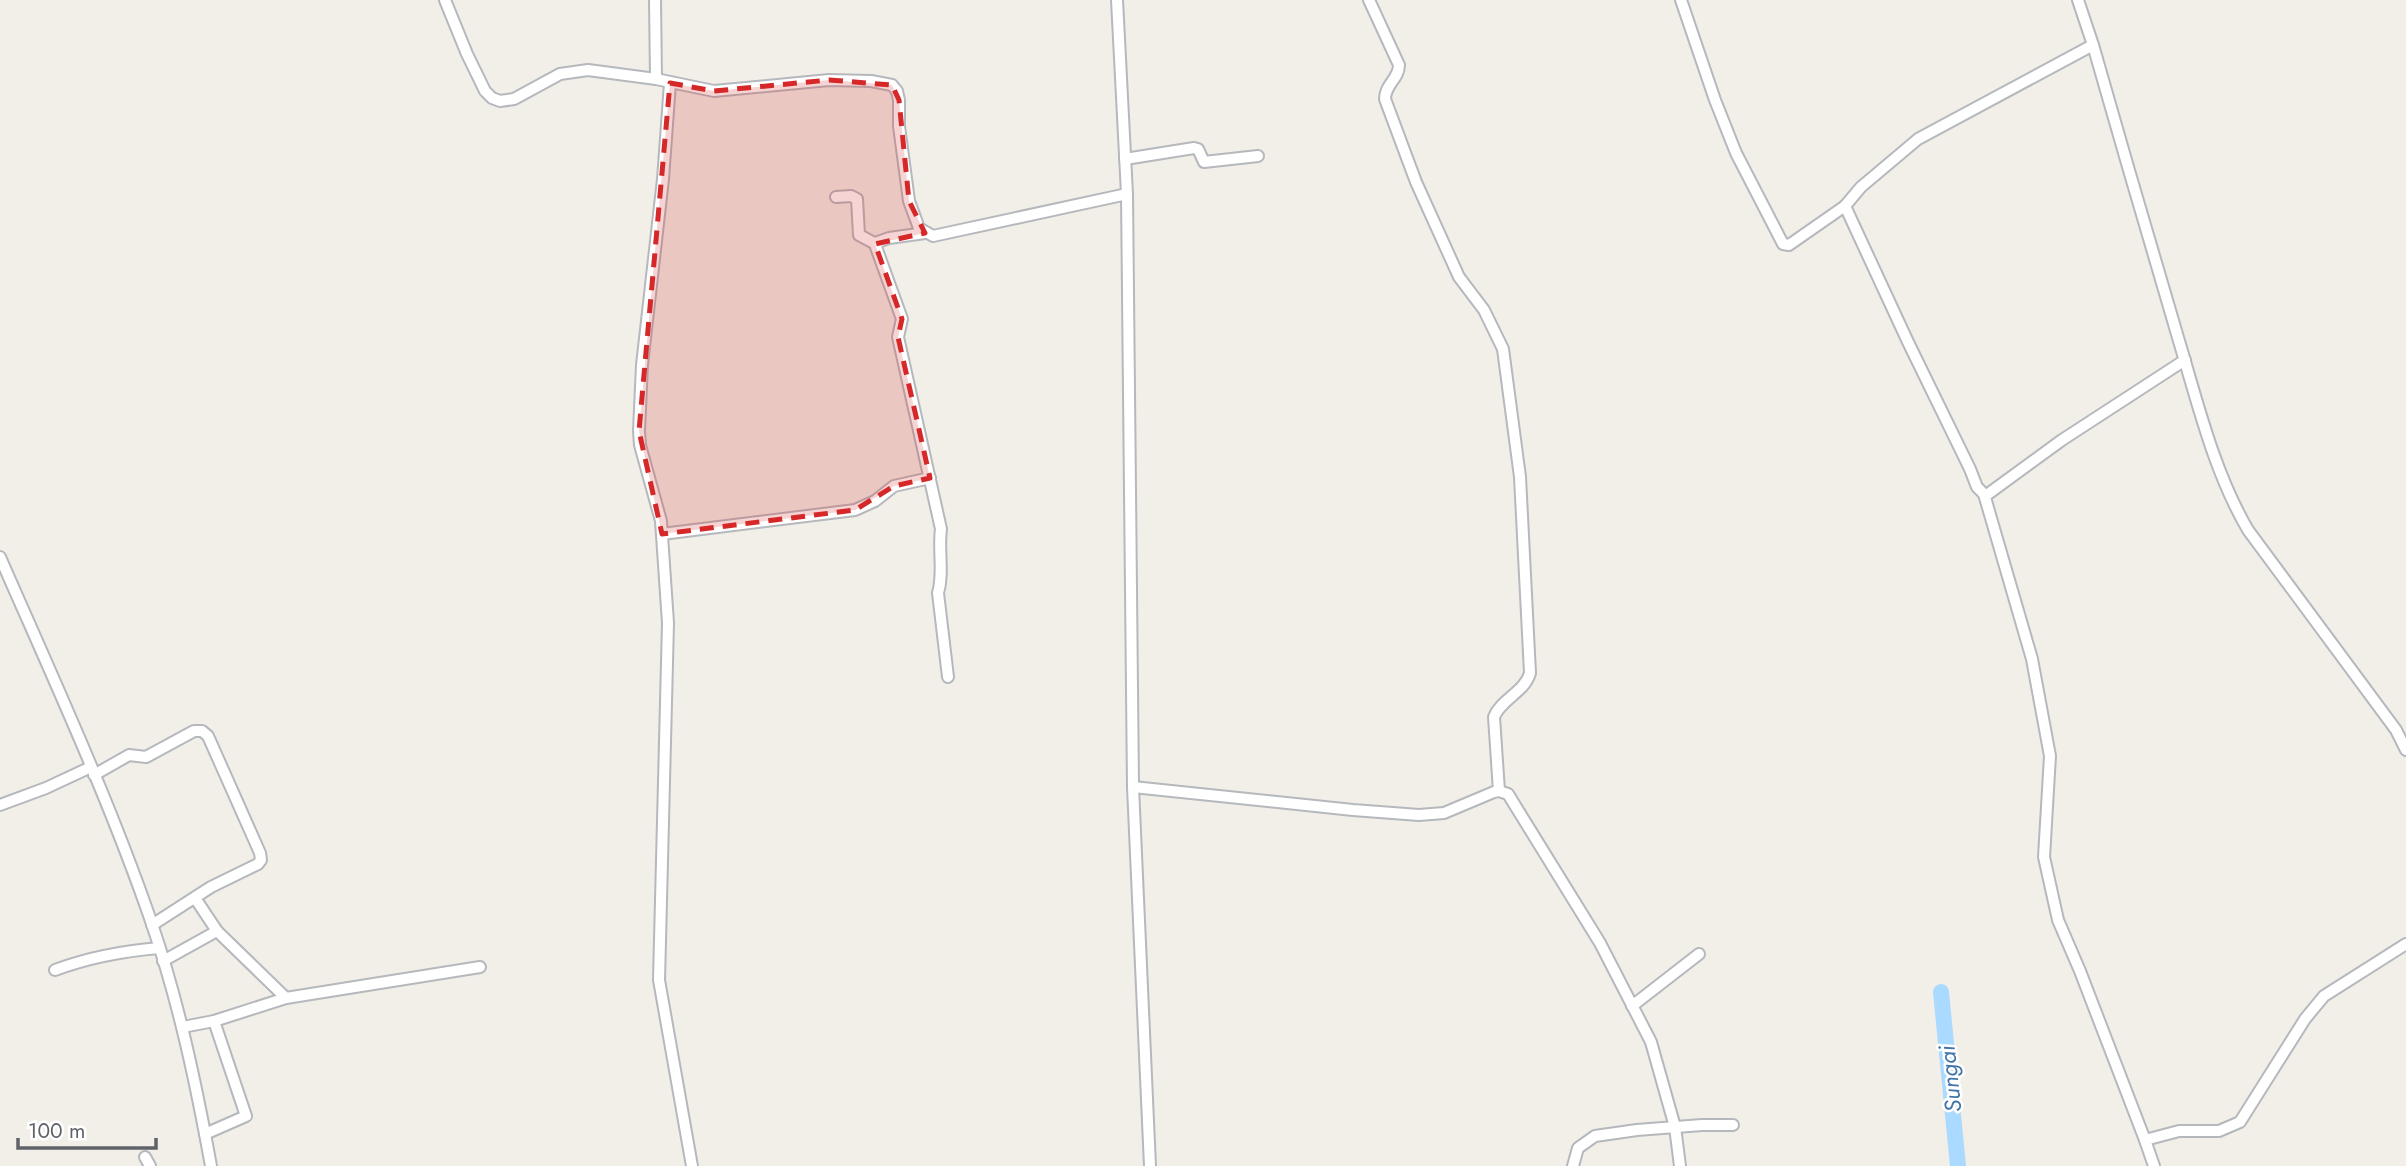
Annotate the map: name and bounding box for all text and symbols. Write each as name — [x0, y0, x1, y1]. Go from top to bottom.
water label: Sungai — [1929, 1043, 1970, 1114]
scale bar — [18, 1106, 156, 1150]
text: 100 m — [28, 1116, 85, 1146]

